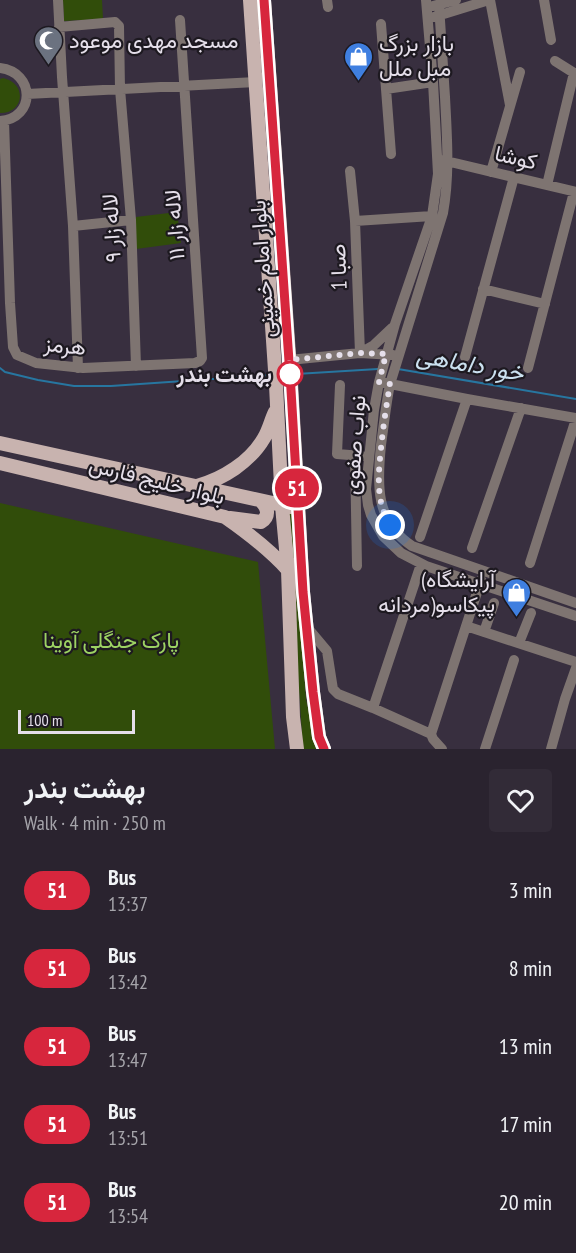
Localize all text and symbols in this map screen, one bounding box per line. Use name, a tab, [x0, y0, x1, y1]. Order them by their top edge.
mosque icon: مسجد مهدی موعود	[32, 24, 64, 66]
place label: مسجد مهدی موعود	[69, 26, 239, 54]
place label: بازار بزرگ مبل ملل	[379, 29, 454, 82]
shop icon: بازار بزرگ مبل ملل	[342, 40, 374, 82]
street label: کوشا	[492, 139, 540, 175]
street label: لاله زار ۱۱	[158, 189, 190, 261]
street label: لاله زار ۹	[95, 193, 127, 263]
street label: بلوار امام خمینی	[243, 199, 282, 339]
street label: صبا 1	[323, 243, 353, 291]
street label: هرمز	[42, 329, 87, 361]
water label: خور داماهی	[414, 339, 527, 388]
place label: بهشت بندر	[176, 360, 272, 388]
marker: بهشت بندر	[277, 361, 303, 387]
street label: نواب صفوی	[337, 394, 371, 496]
street label: بلوار خلیج فارس	[86, 450, 228, 511]
line badge: 51	[270, 468, 324, 508]
text: 51	[287, 475, 307, 502]
your location	[375, 510, 405, 540]
place label: (آرایشگاه پیکاسو(مردانه	[378, 565, 497, 619]
shop icon: (آرایشگاه پیکاسو(مردانه	[500, 576, 532, 618]
park label: پارک جنگلی آوینا	[43, 626, 179, 655]
scale bar	[18, 707, 135, 734]
text: 100 m	[27, 710, 62, 730]
text: بهشت بندر	[24, 769, 145, 806]
button: heart	[489, 769, 552, 832]
text: Walk · 4 min · 250 m	[24, 810, 166, 836]
text: Bus	[108, 863, 136, 891]
text: 3 min	[509, 876, 552, 904]
text: 51	[47, 877, 67, 904]
text: 13:37	[108, 891, 148, 917]
text: Bus	[108, 941, 136, 969]
text: 8 min	[509, 954, 552, 982]
text: 51	[47, 955, 67, 982]
text: 13:42	[108, 969, 148, 995]
text: Bus	[108, 1019, 136, 1047]
text: 13 min	[499, 1032, 552, 1060]
text: 51	[47, 1033, 67, 1060]
text: 13:47	[108, 1047, 148, 1073]
text: Bus	[108, 1097, 136, 1125]
text: 17 min	[500, 1110, 552, 1138]
text: 51	[47, 1111, 67, 1138]
text: 13:51	[108, 1125, 148, 1151]
text: Bus	[108, 1175, 136, 1203]
text: 20 min	[499, 1188, 552, 1216]
text: 51	[47, 1189, 67, 1216]
text: 13:54	[108, 1203, 148, 1229]

